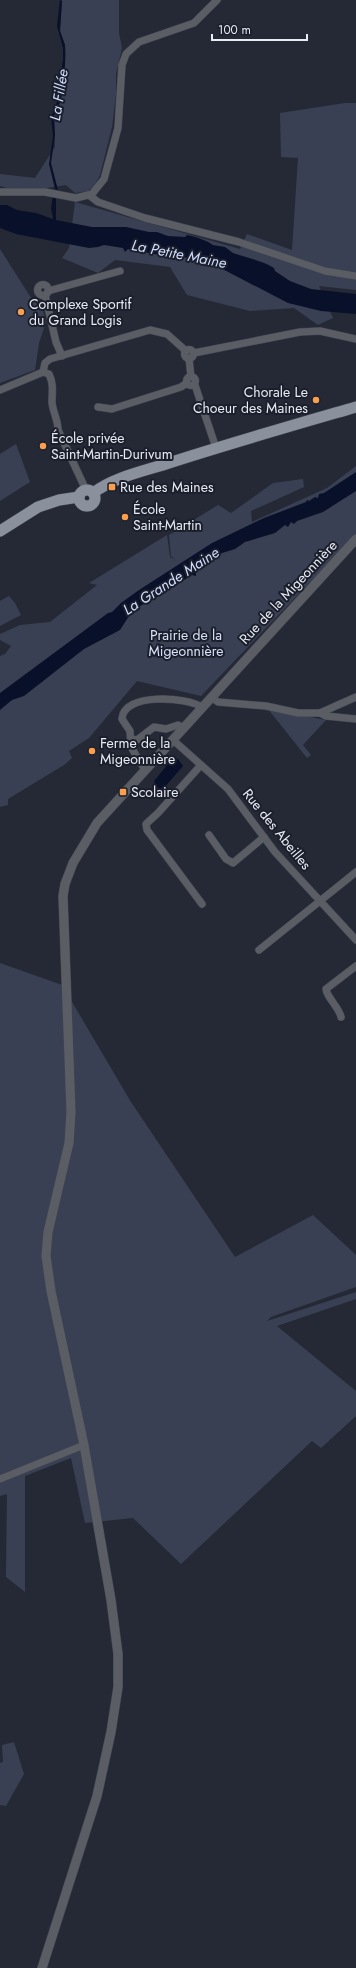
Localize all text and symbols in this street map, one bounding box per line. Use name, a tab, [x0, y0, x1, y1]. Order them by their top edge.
scale bar	[212, 16, 307, 42]
text: 100 m	[218, 21, 251, 39]
water label: La Fillée	[44, 67, 74, 122]
water label: La Petite Maine	[130, 234, 229, 274]
place label: Complexe Sportif du Grand Logis	[29, 294, 133, 330]
marker: Complexe Sportif du Grand Logis	[16, 307, 26, 317]
place label: Chorale Le Choeur des Maines	[193, 382, 308, 418]
marker: Chorale Le Choeur des Maines	[311, 395, 321, 405]
place label: École privée Saint-Martin-Durivum	[51, 428, 173, 464]
marker: École privée Saint-Martin-Durivum	[38, 441, 48, 451]
place label: Rue des Maines	[120, 477, 214, 497]
marker: Rue des Maines	[107, 482, 117, 492]
place label: École Saint-Martin	[133, 499, 202, 535]
marker: École Saint-Martin	[120, 512, 130, 522]
street label: Rue de la Migeonnière	[235, 536, 341, 648]
water label: La Grande Maine	[119, 541, 224, 620]
park label: Prairie de la Migeonnière	[148, 625, 224, 661]
place label: Ferme de la Migeonnière	[100, 733, 175, 769]
marker: Ferme de la Migeonnière	[87, 746, 97, 756]
place label: Scolaire	[131, 782, 178, 802]
street label: Rue des Abeilles	[238, 784, 316, 874]
marker: Scolaire	[118, 787, 128, 797]

